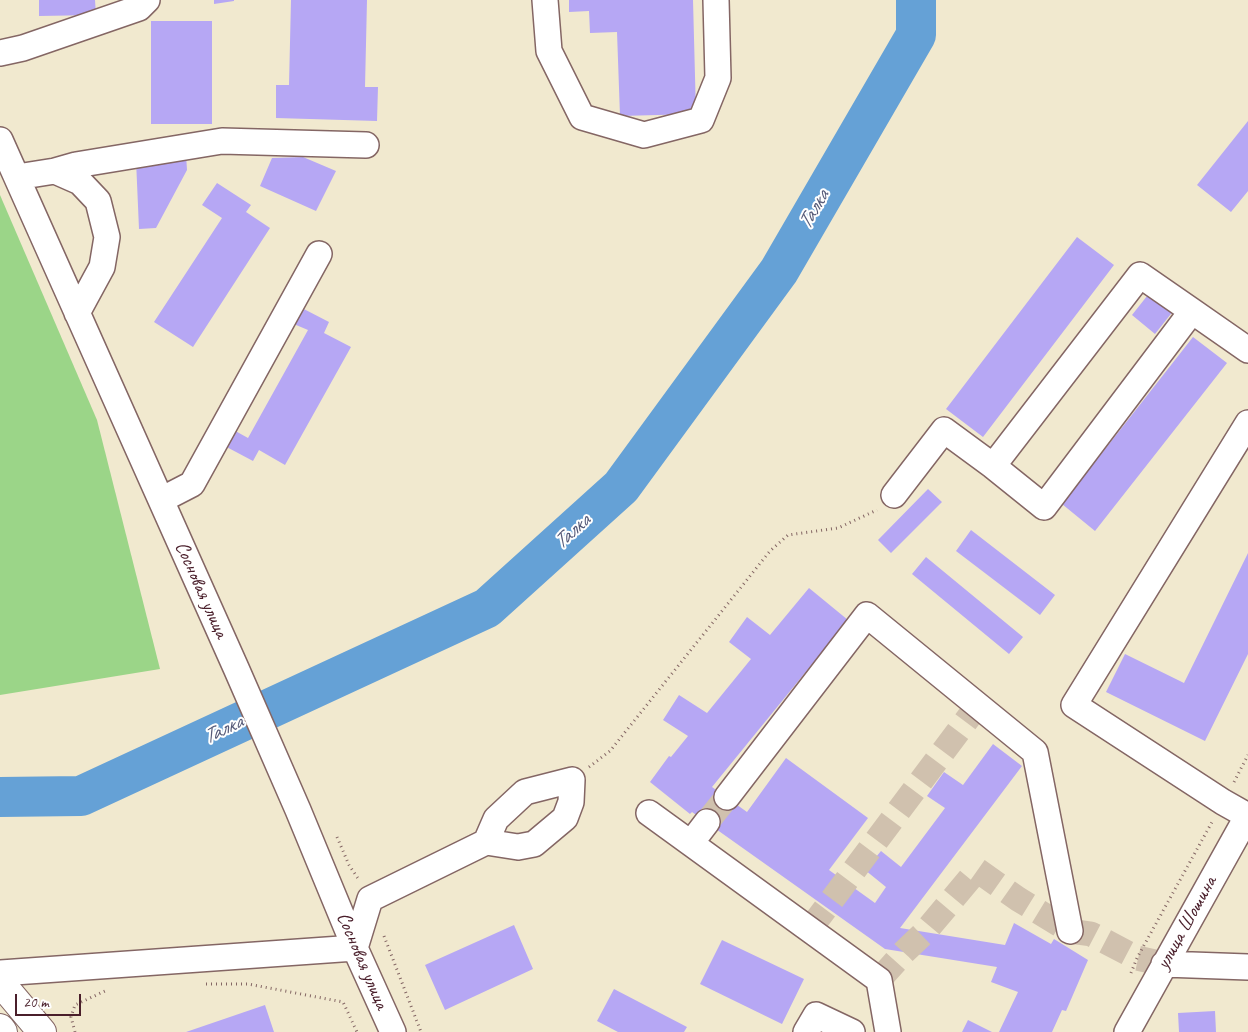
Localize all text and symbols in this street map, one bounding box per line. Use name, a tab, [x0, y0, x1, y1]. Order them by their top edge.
water label: Талка	[793, 186, 835, 234]
water label: Талка	[548, 509, 596, 555]
street label: Сосновая улица	[169, 538, 233, 642]
water label: Талка	[199, 710, 247, 750]
street label: улица Шошина	[1152, 872, 1222, 974]
street label: Сосновая улица	[331, 909, 393, 1013]
scale bar	[18, 984, 84, 1016]
text: 20 m	[23, 993, 49, 1012]

